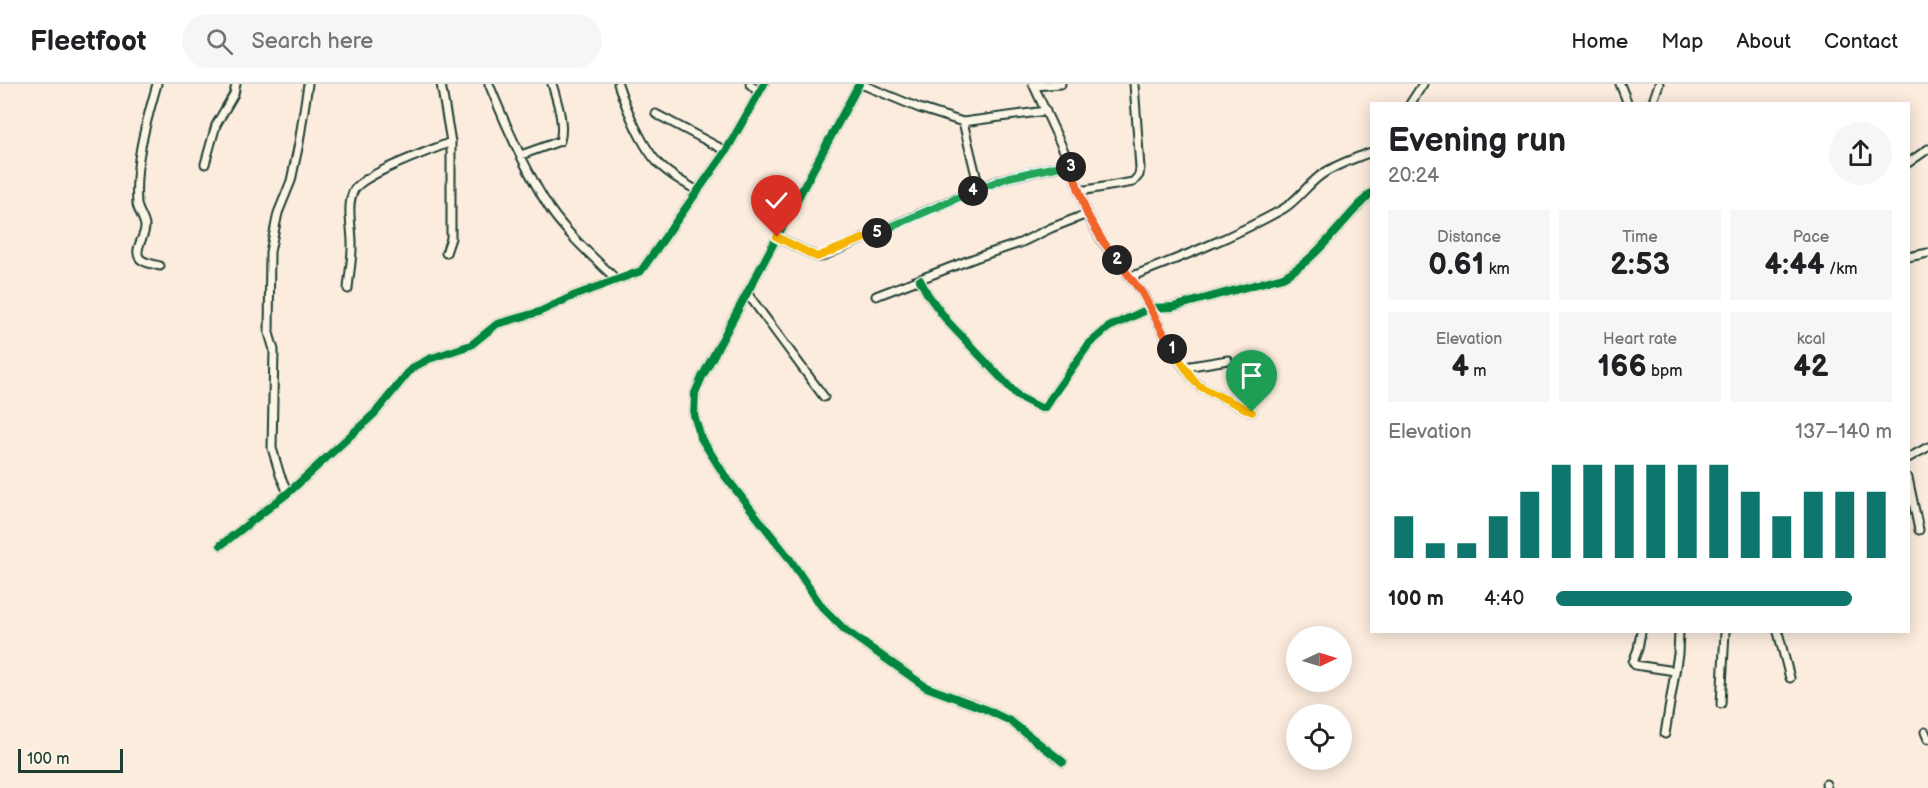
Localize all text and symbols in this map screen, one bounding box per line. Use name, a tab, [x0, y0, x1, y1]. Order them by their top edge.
search box	[182, 14, 602, 68]
text: Fleetfoot	[30, 25, 146, 58]
icon: search	[203, 25, 236, 58]
text: Search here	[251, 28, 373, 55]
text: Home	[1571, 29, 1628, 54]
text: Map	[1661, 29, 1703, 54]
text: About	[1736, 29, 1791, 54]
text: Contact	[1824, 29, 1898, 54]
text: Evening run	[1388, 121, 1566, 161]
button: share	[1829, 122, 1892, 185]
pin: 3	[1056, 152, 1086, 182]
text: 3	[1066, 157, 1076, 176]
text: 20:24	[1388, 164, 1439, 188]
pin	[751, 175, 802, 237]
pin: 4	[958, 176, 988, 206]
text: 4	[968, 181, 978, 200]
icon: check	[760, 184, 793, 217]
pin: 5	[862, 218, 892, 248]
text: 5	[872, 223, 882, 242]
text: Distance	[1437, 228, 1501, 247]
text: Time	[1622, 228, 1658, 247]
text: Pace	[1793, 228, 1829, 247]
pin: 2	[1102, 245, 1132, 275]
text: 0.61	[1428, 247, 1484, 283]
text: 2:53	[1610, 247, 1670, 283]
text: 4:44	[1765, 247, 1825, 283]
text: 2	[1112, 250, 1122, 269]
text: km	[1484, 260, 1510, 279]
text: /km	[1825, 260, 1857, 279]
text: Elevation	[1436, 330, 1502, 349]
text: Heart rate	[1603, 330, 1677, 349]
text: kcal	[1797, 330, 1825, 349]
pin: 1	[1157, 334, 1187, 364]
text: 1	[1169, 339, 1175, 358]
text: 4	[1451, 349, 1469, 385]
text: 166	[1598, 349, 1647, 385]
text: 42	[1793, 349, 1829, 385]
pin	[1226, 350, 1277, 412]
icon: arrive	[1235, 359, 1268, 392]
text: m	[1469, 362, 1487, 381]
text: bpm	[1647, 362, 1682, 381]
text: Elevation	[1388, 420, 1471, 444]
text: 137–140 m	[1795, 420, 1892, 444]
text: 100 m	[1388, 587, 1444, 611]
text: 4:40	[1484, 587, 1524, 611]
north arrow	[1286, 626, 1352, 692]
map controls	[1286, 626, 1352, 770]
button: locate	[1286, 704, 1352, 770]
scale bar	[18, 746, 123, 774]
text: 100 m	[27, 750, 70, 769]

